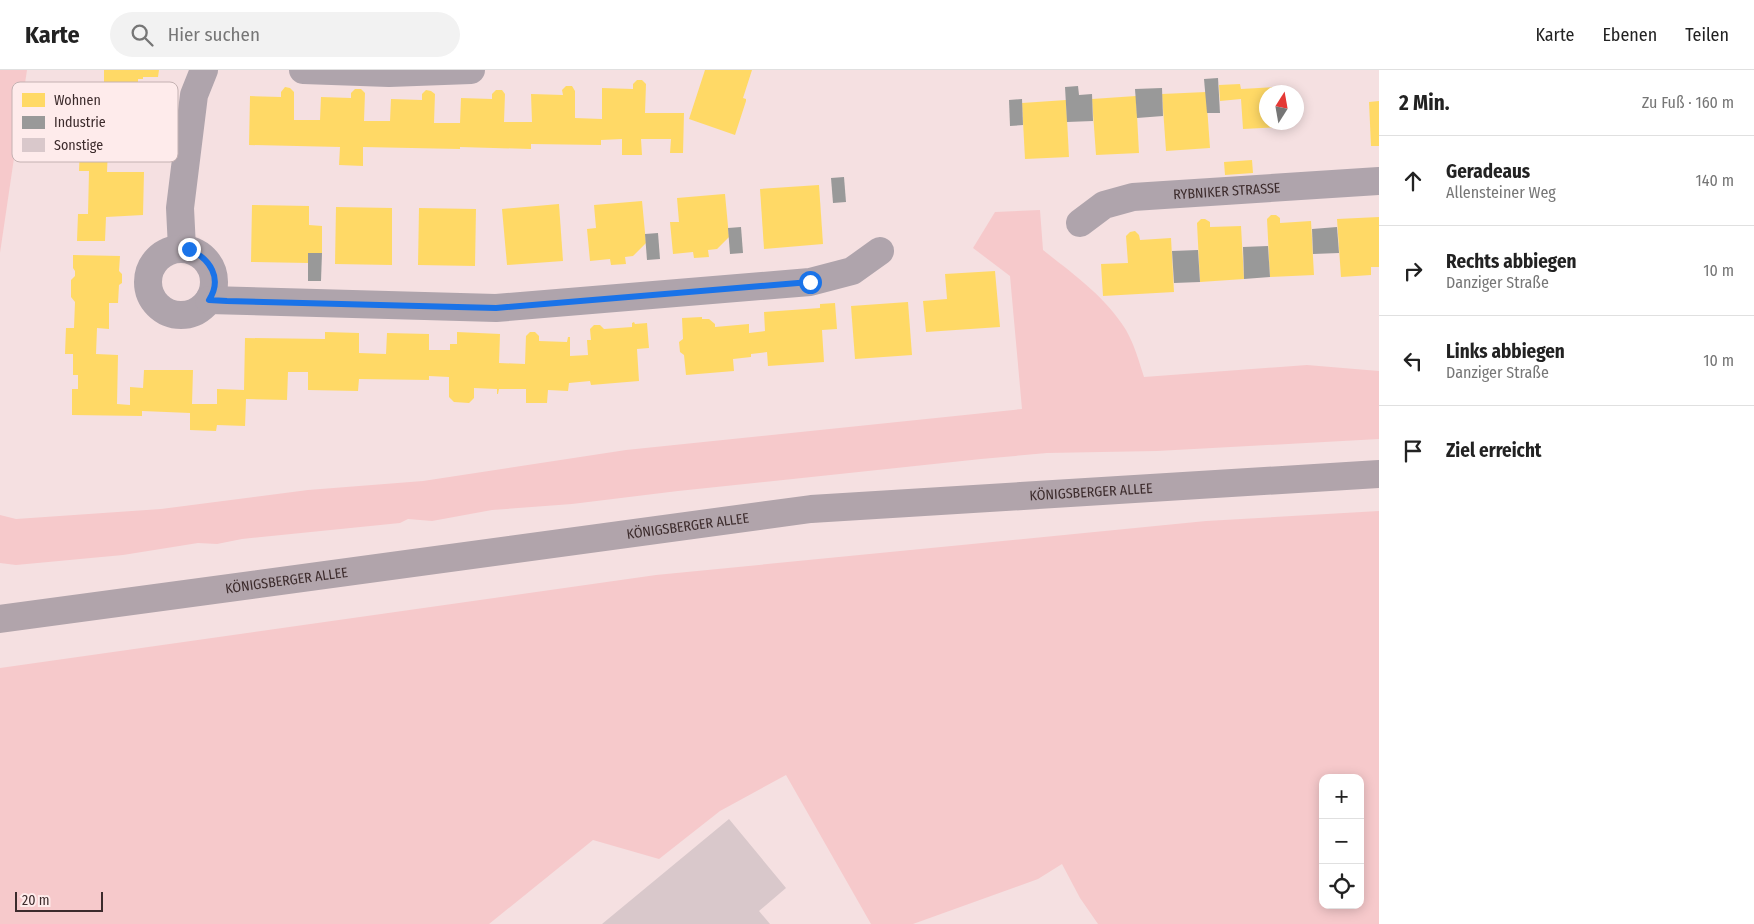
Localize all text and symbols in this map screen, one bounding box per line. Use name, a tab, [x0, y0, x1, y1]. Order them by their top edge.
search box	[110, 12, 460, 57]
text: Karte	[25, 21, 80, 49]
icon: search	[128, 21, 156, 49]
text: Hier suchen	[168, 23, 260, 46]
text: Karte	[1535, 24, 1574, 46]
text: Ebenen	[1602, 24, 1657, 46]
text: Teilen	[1685, 24, 1729, 46]
legend	[12, 82, 178, 162]
north arrow	[1259, 85, 1304, 130]
text: 2 Min.	[1399, 90, 1449, 116]
text: Wohnen	[54, 92, 101, 109]
text: Zu Fuß · 160 m	[1642, 93, 1734, 112]
text: Industrie	[54, 114, 106, 131]
text: Sonstige	[54, 137, 103, 154]
text: Geradeaus	[1446, 160, 1530, 183]
icon: ahead	[1399, 167, 1427, 195]
text: 140 m	[1696, 171, 1734, 190]
street label: RYBNIKER STRASSE	[1173, 179, 1281, 203]
text: Allensteiner Weg	[1446, 183, 1556, 202]
route end	[178, 238, 201, 261]
text: Rechts abbiegen	[1446, 250, 1576, 273]
icon: right	[1399, 257, 1427, 285]
text: 10 m	[1703, 261, 1734, 280]
route start	[799, 271, 822, 294]
text: Danziger Straße	[1446, 273, 1549, 292]
text: Links abbiegen	[1446, 340, 1565, 363]
icon: left	[1399, 347, 1427, 375]
text: 10 m	[1703, 351, 1734, 370]
text: Danziger Straße	[1446, 363, 1549, 382]
icon: arrive	[1399, 437, 1427, 465]
text: Ziel erreicht	[1446, 439, 1542, 462]
street label: KÖNIGSBERGER ALLEE	[1029, 480, 1154, 505]
street label: KÖNIGSBERGER ALLEE	[625, 509, 750, 543]
street label: KÖNIGSBERGER ALLEE	[224, 564, 349, 597]
map controls	[1319, 774, 1364, 909]
button: +	[1319, 774, 1364, 819]
button: −	[1319, 819, 1364, 864]
button: locate	[1319, 864, 1364, 909]
scale bar	[15, 889, 102, 912]
text: 20 m	[22, 892, 50, 909]

